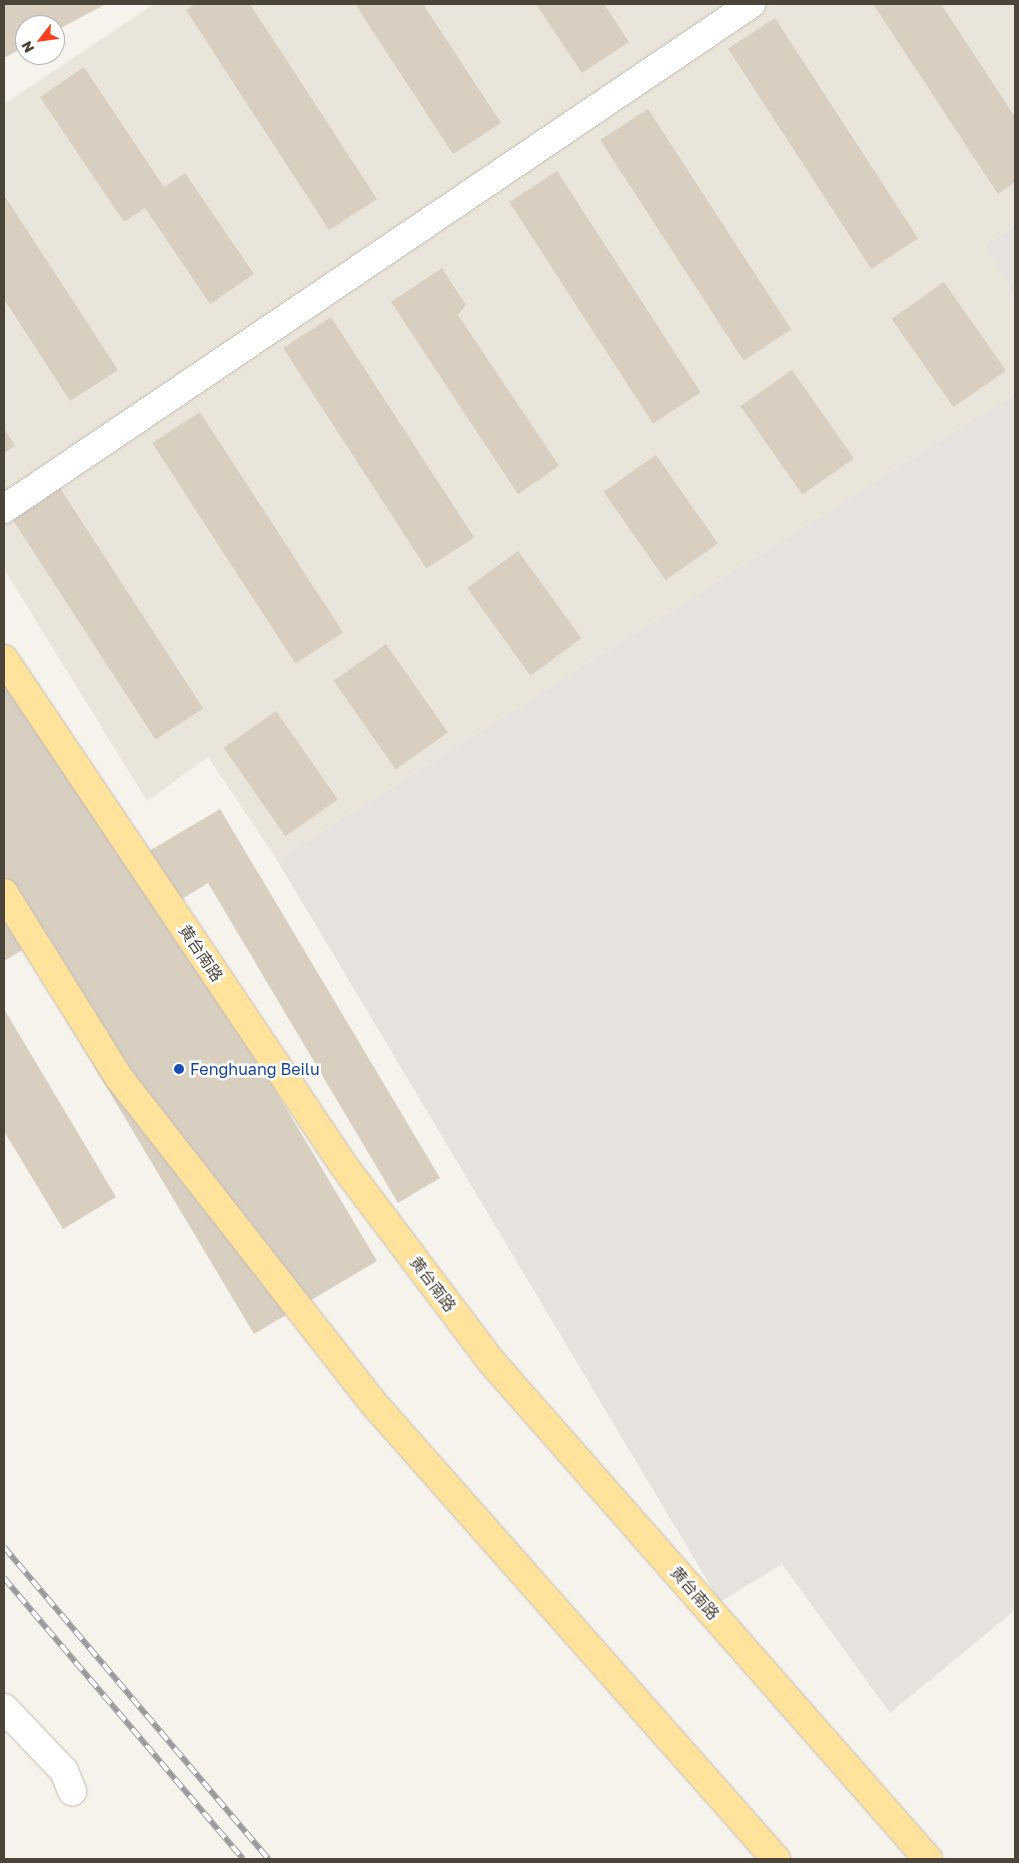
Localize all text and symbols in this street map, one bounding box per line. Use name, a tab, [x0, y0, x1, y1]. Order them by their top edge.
north arrow	[15, 15, 65, 65]
text: N	[17, 38, 37, 56]
street label: 黄台南路	[175, 921, 227, 985]
place label: Fenghuang Beilu	[190, 1059, 320, 1079]
marker: Fenghuang Beilu	[172, 1062, 186, 1076]
street label: 黄台南路	[406, 1253, 460, 1315]
street label: 黄台南路	[667, 1563, 723, 1623]

